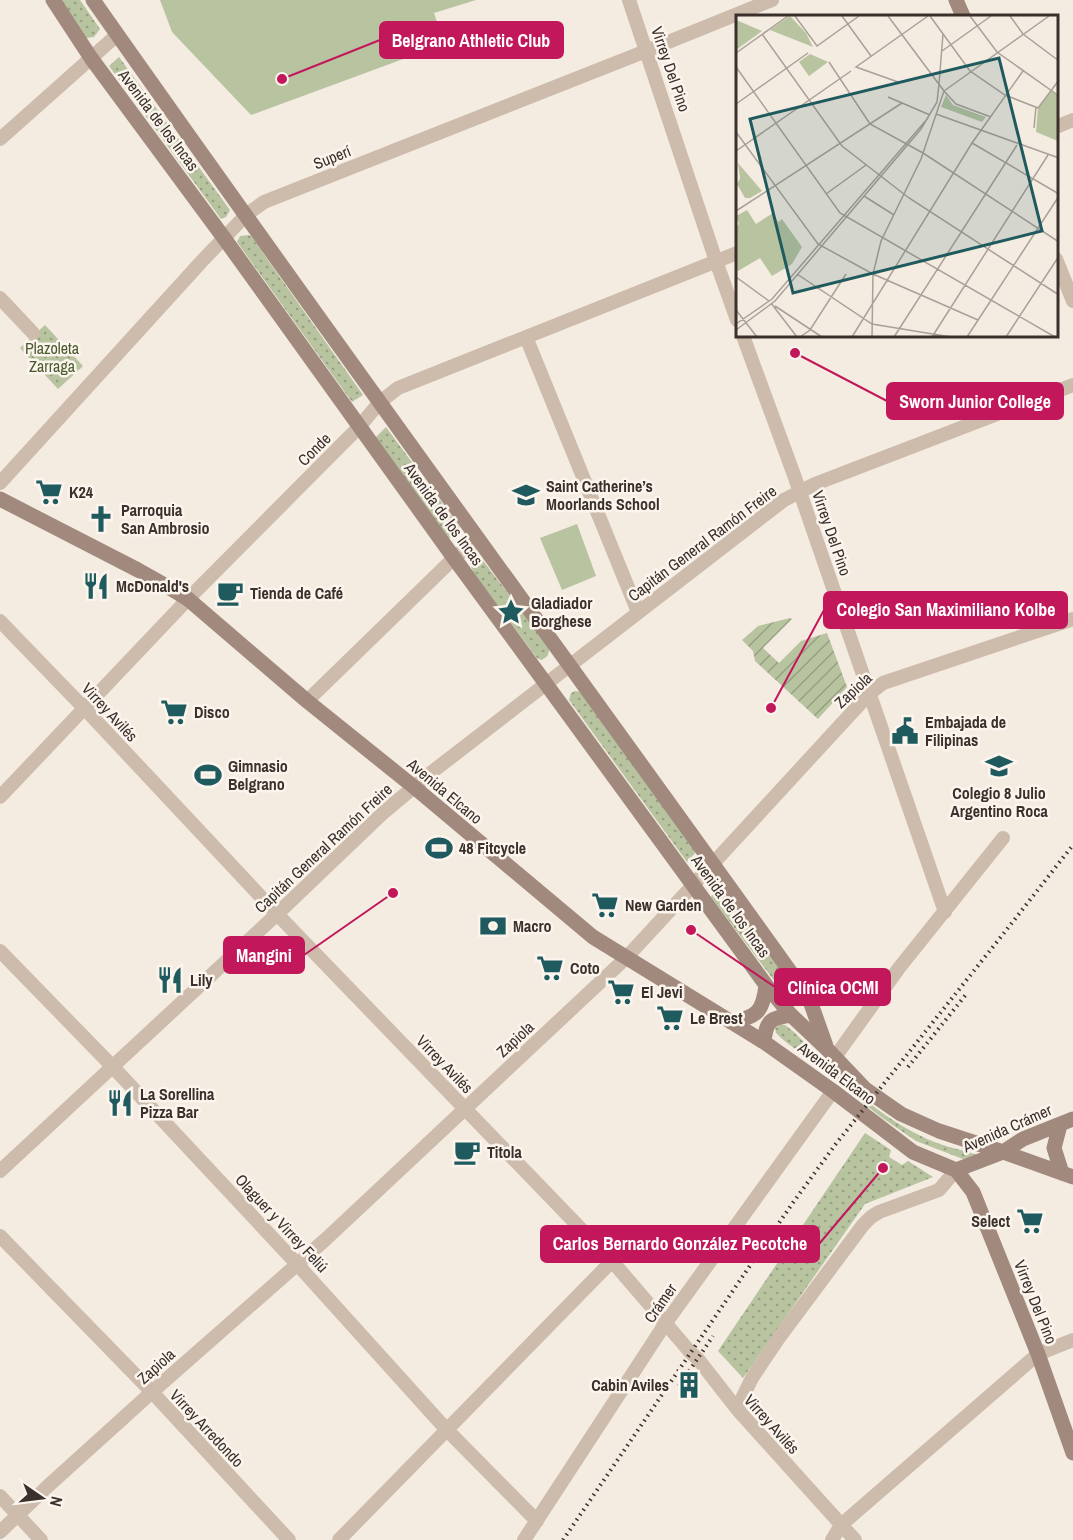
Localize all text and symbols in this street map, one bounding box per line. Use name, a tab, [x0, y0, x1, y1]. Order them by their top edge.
inset map	[736, 15, 1058, 338]
callout: Belgrano Athletic Club	[380, 22, 563, 58]
street label: Virrey Del Pino	[646, 23, 696, 115]
text: Belgrano Athletic Club	[392, 28, 550, 53]
street label: Avenida de los Incas	[113, 64, 204, 175]
street label: Superí	[310, 139, 354, 174]
park label: Plazoleta Zarraga	[25, 337, 80, 377]
callout: Sworn Junior College	[887, 383, 1063, 419]
text: Sworn Junior College	[899, 389, 1051, 414]
street label: Conde	[293, 428, 335, 470]
street label: Avenida de los Incas	[399, 458, 489, 570]
place label: Saint Catherine’s Moorlands School	[546, 475, 660, 515]
supermarket icon: K24	[34, 477, 64, 507]
school or university icon: Saint Catherine’s Moorlands School	[511, 480, 541, 510]
street label: Capitán General Ramón Freire	[623, 480, 781, 606]
place label: K24	[69, 481, 94, 503]
street label: Virrey Del Pino	[807, 487, 857, 579]
place label: Parroquia San Ambrosio	[121, 499, 209, 539]
church icon: Parroquia San Ambrosio	[86, 504, 116, 534]
restaurant icon: McDonald's	[81, 571, 111, 601]
place label: McDonald's	[116, 575, 189, 597]
cafe icon: Tienda de Café	[215, 578, 245, 608]
place label: Tienda de Café	[250, 582, 343, 604]
place label: Gladiador Borghese	[531, 592, 593, 632]
callout: Colegio San Maximiliano Kolbe	[824, 592, 1067, 628]
place icon: Gladiador Borghese	[496, 597, 526, 627]
text: Colegio San Maximiliano Kolbe	[836, 597, 1056, 622]
street label: Zapiola	[829, 667, 877, 713]
street label: Virrey Avilés	[77, 678, 143, 746]
supermarket icon: Disco	[159, 697, 189, 727]
place label: Disco	[194, 701, 230, 723]
place label: Embajada de Filipinas	[925, 711, 1006, 751]
public building icon: Embajada de Filipinas	[890, 716, 920, 746]
school or university icon: Colegio 8 Julio Argentino Roca	[984, 751, 1014, 781]
street label: Avenida Elcano	[402, 752, 487, 829]
place label: Gimnasio Belgrano	[228, 755, 288, 795]
sports icon: Gimnasio Belgrano	[193, 760, 223, 790]
street label: Capitán General Ramón Freire	[249, 778, 397, 918]
place label: Colegio 8 Julio Argentino Roca	[950, 782, 1049, 822]
sports icon: 48 Fitcycle	[424, 833, 454, 863]
place label: 48 Fitcycle	[459, 837, 526, 859]
street label: Avenida de los Incas	[686, 850, 776, 962]
supermarket icon: New Garden	[590, 890, 620, 920]
place label: New Garden	[625, 894, 702, 916]
bank icon: Macro	[478, 911, 508, 941]
place label: Macro	[513, 915, 552, 937]
callout: Mangini	[224, 937, 304, 973]
text: Mangini	[236, 943, 292, 968]
supermarket icon: Coto	[535, 953, 565, 983]
place label: Coto	[570, 957, 600, 979]
restaurant icon: Lily	[155, 965, 185, 995]
place label: Lily	[190, 969, 213, 991]
callout: Clínica OCMI	[775, 969, 890, 1005]
text: Clínica OCMI	[787, 975, 879, 1000]
supermarket icon: El Jevi	[606, 977, 636, 1007]
place label: El Jevi	[641, 981, 683, 1003]
supermarket icon: Le Brest	[655, 1003, 685, 1033]
place label: Le Brest	[690, 1007, 743, 1029]
street label: Zapiola	[491, 1016, 539, 1062]
street label: Virrey Avilés	[412, 1030, 478, 1098]
street label: Avenida Elcano	[793, 1036, 880, 1109]
place label: La Sorellina Pizza Bar	[140, 1083, 215, 1123]
restaurant icon: La Sorellina Pizza Bar	[105, 1088, 135, 1118]
street label: Avenida Crámer	[958, 1098, 1056, 1158]
cafe icon: Titola	[452, 1137, 482, 1167]
place label: Titola	[487, 1141, 522, 1163]
street label: Olaguer y Virrey Feliú	[230, 1169, 334, 1277]
supermarket icon: Select	[1015, 1206, 1045, 1236]
place label: Select	[971, 1210, 1011, 1232]
callout: Carlos Bernardo González Pecotche	[541, 1226, 819, 1262]
text: Carlos Bernardo González Pecotche	[553, 1231, 807, 1256]
street label: Virrey Del Pino	[1009, 1257, 1063, 1347]
street label: Crámer	[638, 1278, 682, 1327]
street label: Zapiola	[132, 1343, 180, 1389]
building icon: Cabin Aviles	[674, 1370, 704, 1400]
place label: Cabin Aviles	[591, 1374, 669, 1396]
street label: Virrey Arredondo	[165, 1384, 249, 1472]
street label: Virrey Avilés	[739, 1389, 805, 1459]
north arrow	[12, 1468, 72, 1528]
text: N	[45, 1494, 68, 1509]

